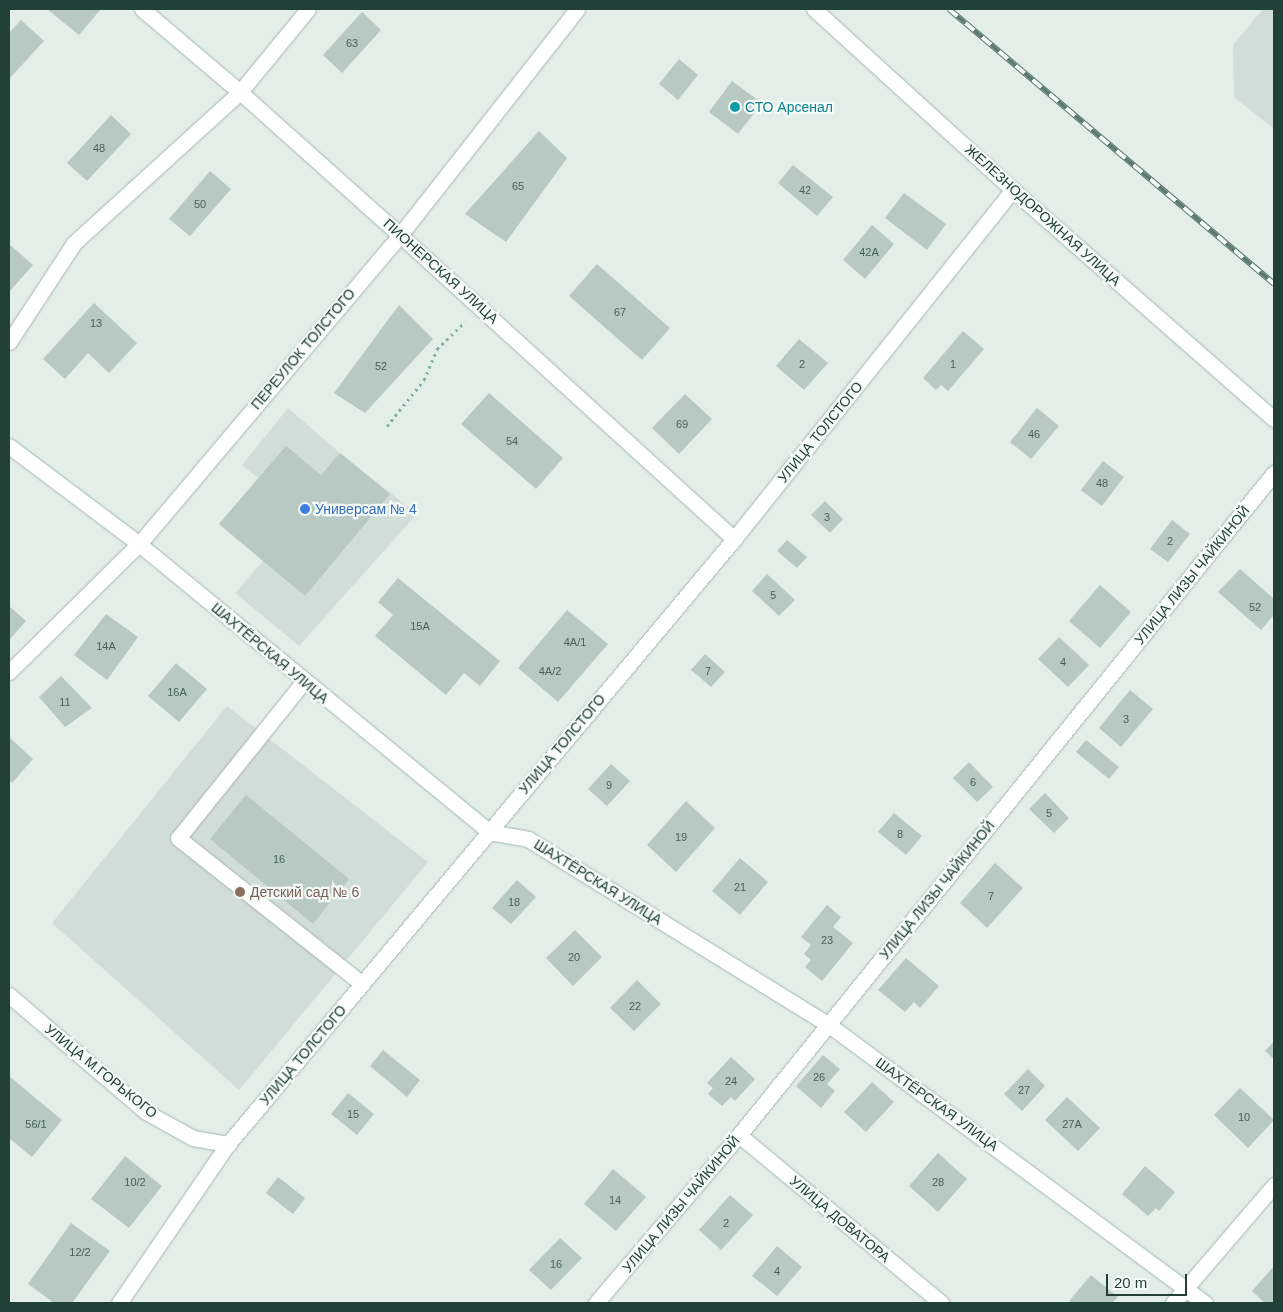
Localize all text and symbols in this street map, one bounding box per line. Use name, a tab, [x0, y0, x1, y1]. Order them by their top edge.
house number: 63	[346, 36, 358, 50]
place label: СТО Арсенал	[745, 99, 833, 115]
marker: СТО Арсенал	[729, 101, 741, 113]
house number: 48	[93, 141, 105, 155]
street label: ЖЕЛЕЗНОДОРОЖНАЯ УЛИЦА	[962, 141, 1124, 289]
house number: 65	[512, 179, 524, 193]
house number: 42	[799, 183, 811, 197]
house number: 50	[194, 197, 206, 211]
street label: ПИОНЕРСКАЯ УЛИЦА	[380, 215, 502, 327]
house number: 42А	[859, 245, 879, 259]
street label: ПЕРЕУЛОК ТОЛСТОГО	[248, 285, 358, 413]
house number: 67	[614, 305, 626, 319]
house number: 13	[90, 316, 102, 330]
house number: 2	[799, 357, 805, 371]
house number: 1	[950, 357, 956, 371]
house number: 52	[375, 359, 387, 373]
street label: УЛИЦА ТОЛСТОГО	[774, 378, 866, 486]
house number: 69	[676, 417, 688, 431]
house number: 46	[1028, 427, 1040, 441]
house number: 54	[506, 434, 518, 448]
house number: 48	[1096, 476, 1108, 490]
place label: Универсам № 4	[315, 501, 417, 517]
street label: УЛИЦА ЛИЗЫ ЧАЙКИНОЙ	[1131, 502, 1253, 648]
marker: Универсам № 4	[299, 503, 311, 515]
house number: 3	[824, 510, 830, 524]
house number: 2	[1167, 534, 1173, 548]
house number: 5	[770, 588, 776, 602]
street label: ШАХТЁРСКАЯ УЛИЦА	[208, 599, 332, 707]
house number: 52	[1249, 600, 1261, 614]
house number: 15А	[410, 619, 430, 633]
house number: 4А/1	[564, 635, 586, 649]
house number: 14А	[96, 639, 116, 653]
house number: 4	[1060, 655, 1066, 669]
house number: 4А/2	[539, 664, 561, 678]
house number: 7	[705, 664, 711, 678]
house number: 16А	[167, 685, 187, 699]
street label: УЛИЦА ТОЛСТОГО	[515, 691, 609, 797]
house number: 11	[59, 695, 71, 709]
house number: 3	[1123, 712, 1129, 726]
house number: 6	[970, 775, 976, 789]
house number: 9	[606, 778, 612, 792]
house number: 5	[1046, 806, 1052, 820]
street label: УЛИЦА ЛИЗЫ ЧАЙКИНОЙ	[876, 817, 998, 963]
house number: 8	[897, 827, 903, 841]
house number: 19	[675, 830, 687, 844]
street label: ШАХТЁРСКАЯ УЛИЦА	[531, 836, 665, 928]
house number: 16	[273, 852, 285, 866]
house number: 21	[734, 880, 746, 894]
place label: Детский сад № 6	[250, 884, 359, 900]
marker: Детский сад № 6	[234, 886, 246, 898]
house number: 7	[988, 889, 994, 903]
house number: 18	[508, 895, 520, 909]
house number: 23	[821, 933, 833, 947]
house number: 20	[568, 950, 580, 964]
house number: 22	[629, 999, 641, 1013]
street label: УЛИЦА ТОЛСТОГО	[256, 1002, 350, 1108]
street label: УЛИЦА М.ГОРЬКОГО	[41, 1021, 161, 1121]
street label: ШАХТЁРСКАЯ УЛИЦА	[872, 1054, 1002, 1154]
house number: 26	[813, 1070, 825, 1084]
house number: 24	[725, 1074, 737, 1088]
house number: 27	[1018, 1083, 1030, 1097]
house number: 15	[347, 1107, 359, 1121]
house number: 10	[1238, 1110, 1250, 1124]
house number: 56/1	[25, 1117, 47, 1131]
house number: 27А	[1062, 1117, 1082, 1131]
street label: УЛИЦА ЛИЗЫ ЧАЙКИНОЙ	[619, 1132, 743, 1276]
street label: УЛИЦА ДОВАТОРА	[787, 1172, 893, 1266]
house number: 10/2	[124, 1175, 146, 1189]
house number: 28	[932, 1175, 944, 1189]
house number: 14	[609, 1193, 621, 1207]
house number: 2	[723, 1216, 729, 1230]
house number: 12/2	[69, 1245, 91, 1259]
house number: 16	[550, 1257, 562, 1271]
house number: 4	[774, 1264, 780, 1278]
scale bar	[1108, 1264, 1189, 1296]
text: 20 m	[1114, 1274, 1147, 1291]

